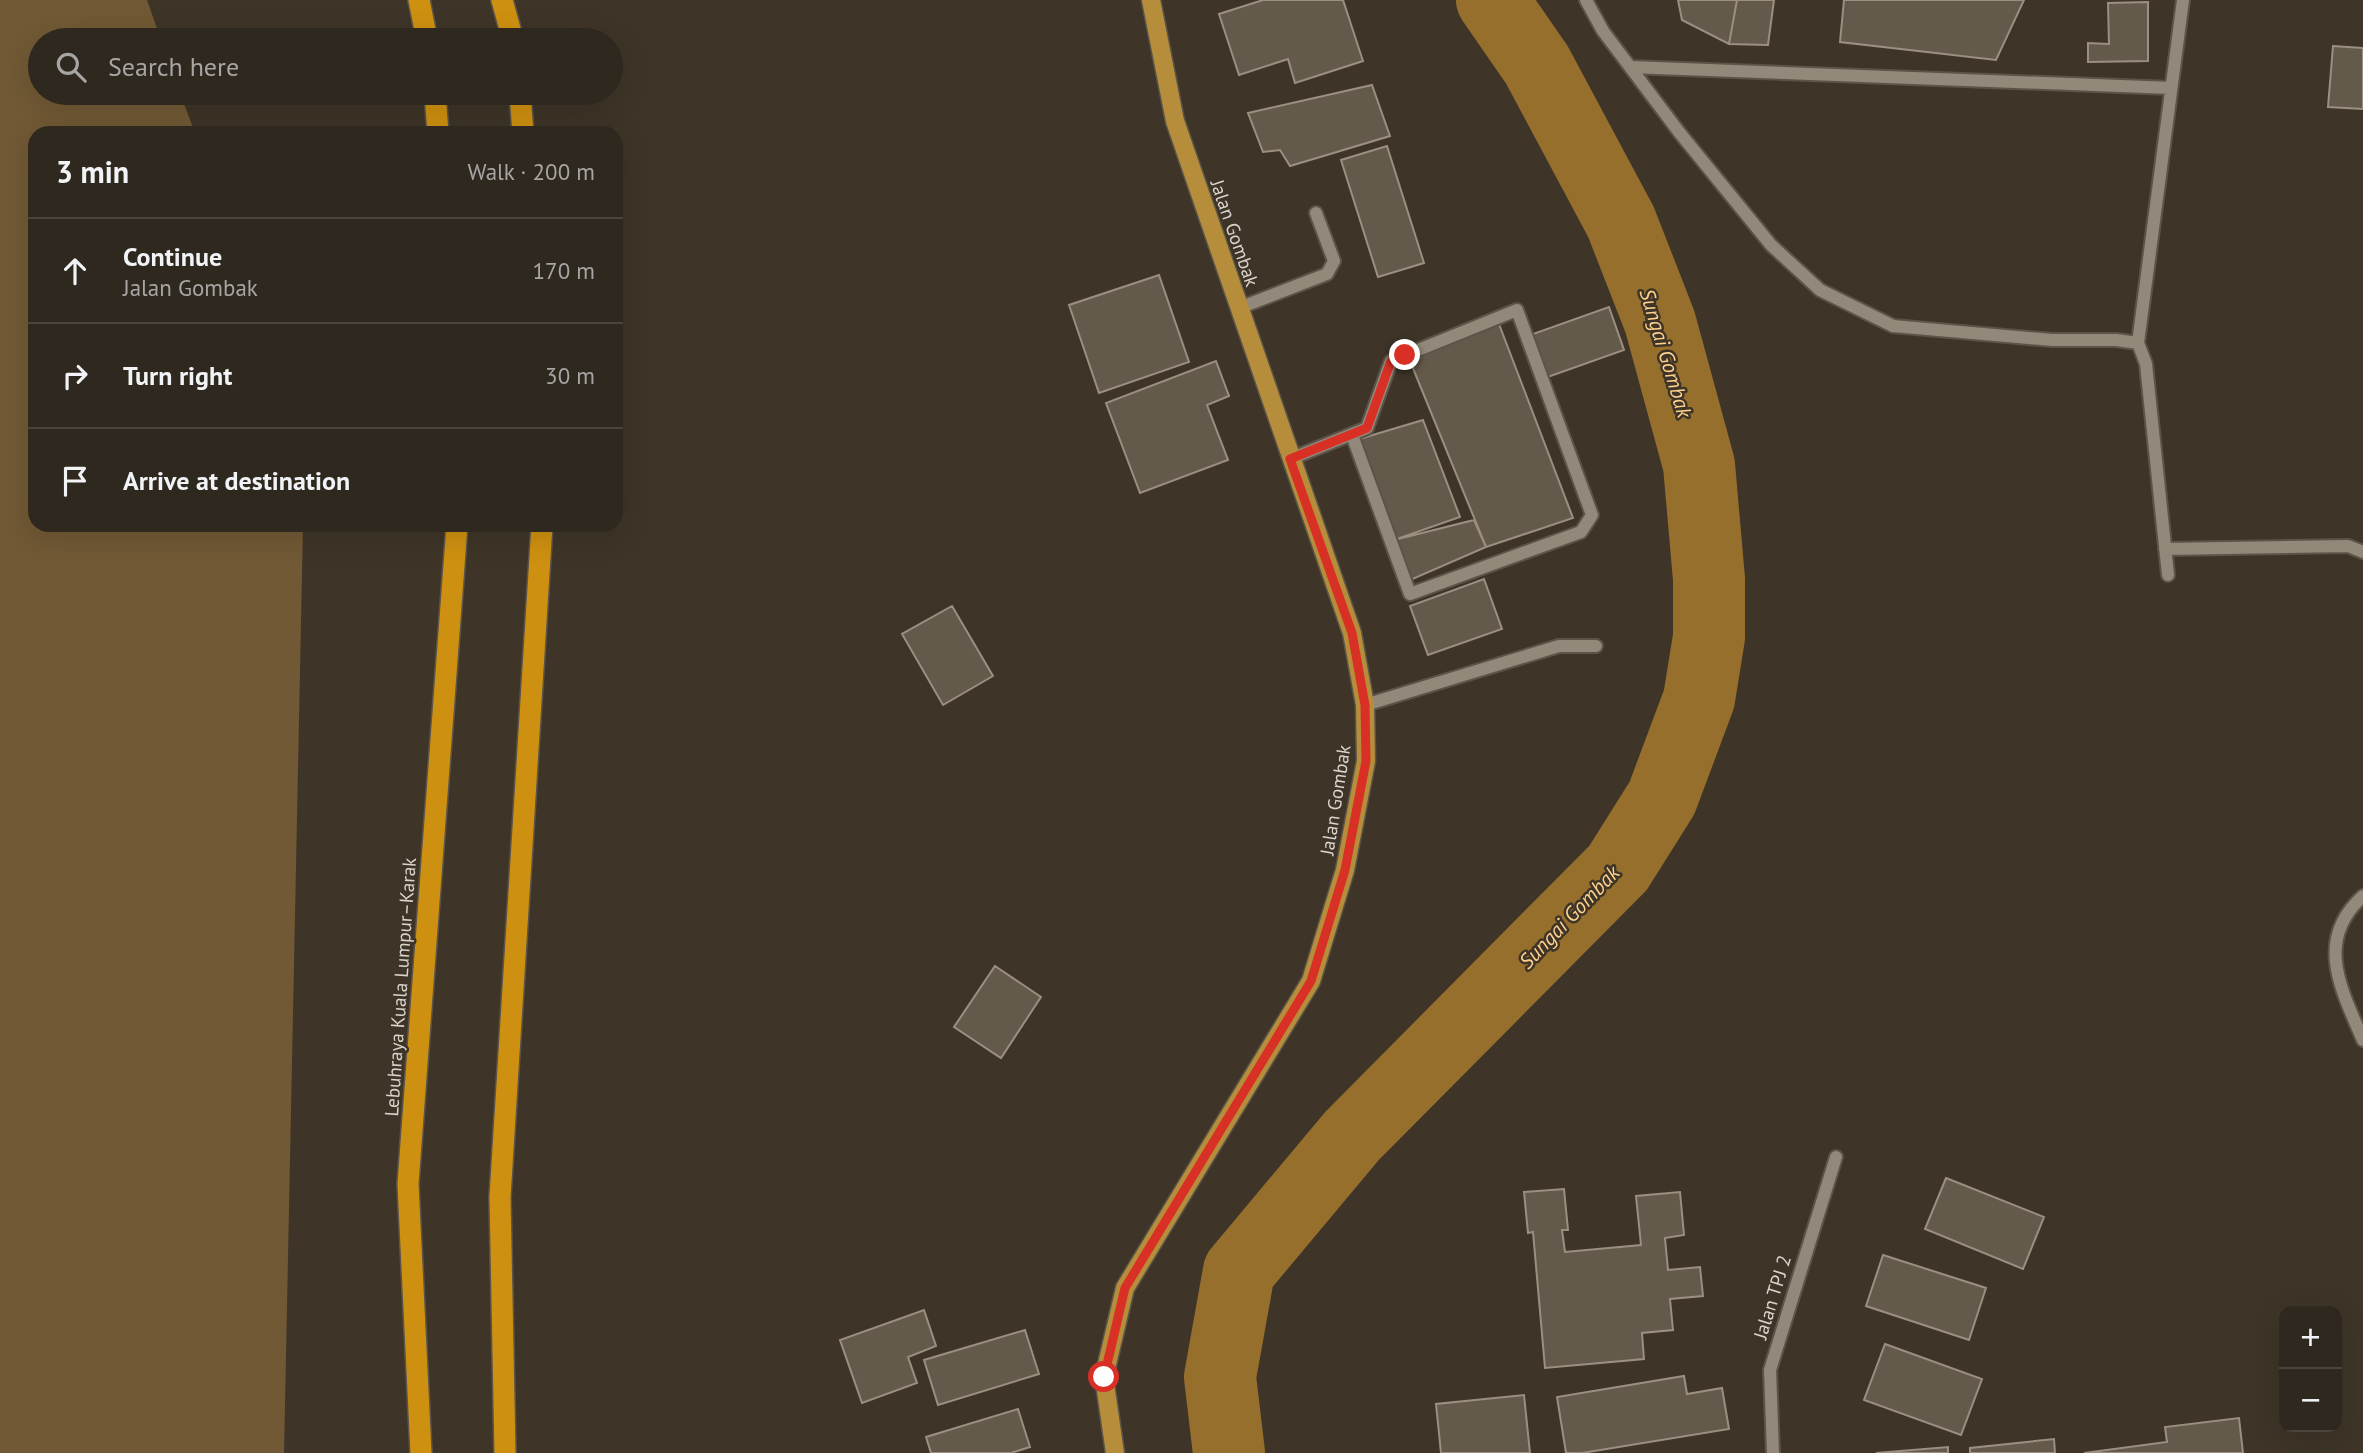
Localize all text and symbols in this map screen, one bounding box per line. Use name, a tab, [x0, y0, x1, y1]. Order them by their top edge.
search box	[28, 28, 623, 105]
icon: search	[52, 48, 90, 86]
text: Search here	[108, 50, 239, 83]
text: 3 min	[56, 152, 129, 191]
text: Walk · 200 m	[468, 157, 595, 186]
street label: Jalan Gombak	[1205, 175, 1264, 290]
text: Continue	[123, 240, 222, 273]
icon: ahead	[56, 252, 94, 290]
text: 170 m	[533, 256, 595, 285]
text: Jalan Gombak	[123, 273, 258, 302]
water label: Sungai Gombak	[1634, 285, 1699, 422]
route end	[1389, 339, 1420, 370]
icon: right	[56, 357, 94, 395]
text: Turn right	[123, 359, 232, 392]
text: 30 m	[545, 361, 595, 390]
icon: arrive	[56, 462, 94, 500]
text: Arrive at destination	[123, 464, 350, 497]
street label: Jalan Gombak	[1314, 743, 1356, 858]
street label: Lebuhraya Kuala Lumpur–Karak	[379, 857, 421, 1117]
water label: Sungai Gombak	[1513, 858, 1626, 974]
street label: Jalan TPJ 2	[1748, 1252, 1796, 1343]
map controls	[2279, 1306, 2342, 1432]
button: +	[2279, 1306, 2342, 1369]
route start	[1088, 1361, 1119, 1392]
button: −	[2279, 1369, 2342, 1432]

